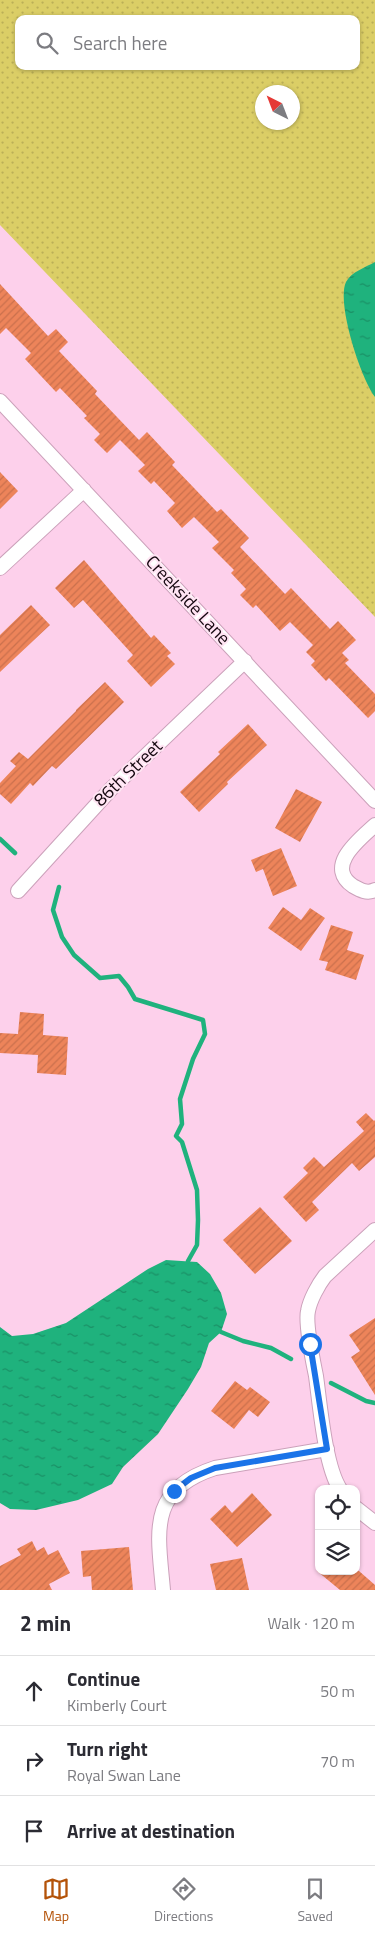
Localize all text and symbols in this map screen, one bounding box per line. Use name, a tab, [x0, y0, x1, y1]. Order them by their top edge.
search box	[15, 15, 360, 70]
text: Search here	[73, 28, 167, 57]
icon: search	[33, 29, 61, 57]
north arrow	[255, 85, 300, 130]
street label: Creekside Lane	[140, 549, 237, 651]
street label: 86th Street	[87, 732, 169, 812]
route start	[299, 1333, 322, 1356]
route end	[163, 1480, 186, 1503]
map controls	[315, 1485, 360, 1575]
button: locate	[315, 1485, 360, 1530]
button: layers	[315, 1530, 360, 1575]
text: 2 min	[20, 1607, 71, 1639]
text: Walk · 120 m	[267, 1611, 355, 1635]
text: Continue	[67, 1664, 140, 1693]
icon: ahead	[20, 1677, 48, 1705]
text: 50 m	[320, 1679, 355, 1703]
text: Kimberly Court	[67, 1693, 167, 1717]
text: Turn right	[67, 1734, 148, 1763]
icon: right	[20, 1747, 48, 1775]
text: 70 m	[320, 1749, 355, 1773]
text: Royal Swan Lane	[67, 1763, 181, 1787]
text: Arrive at destination	[67, 1816, 235, 1845]
icon: arrive	[20, 1817, 48, 1845]
tab: Map	[42, 1875, 70, 1926]
tab: Directions	[154, 1875, 213, 1926]
tab: Saved	[297, 1875, 333, 1926]

